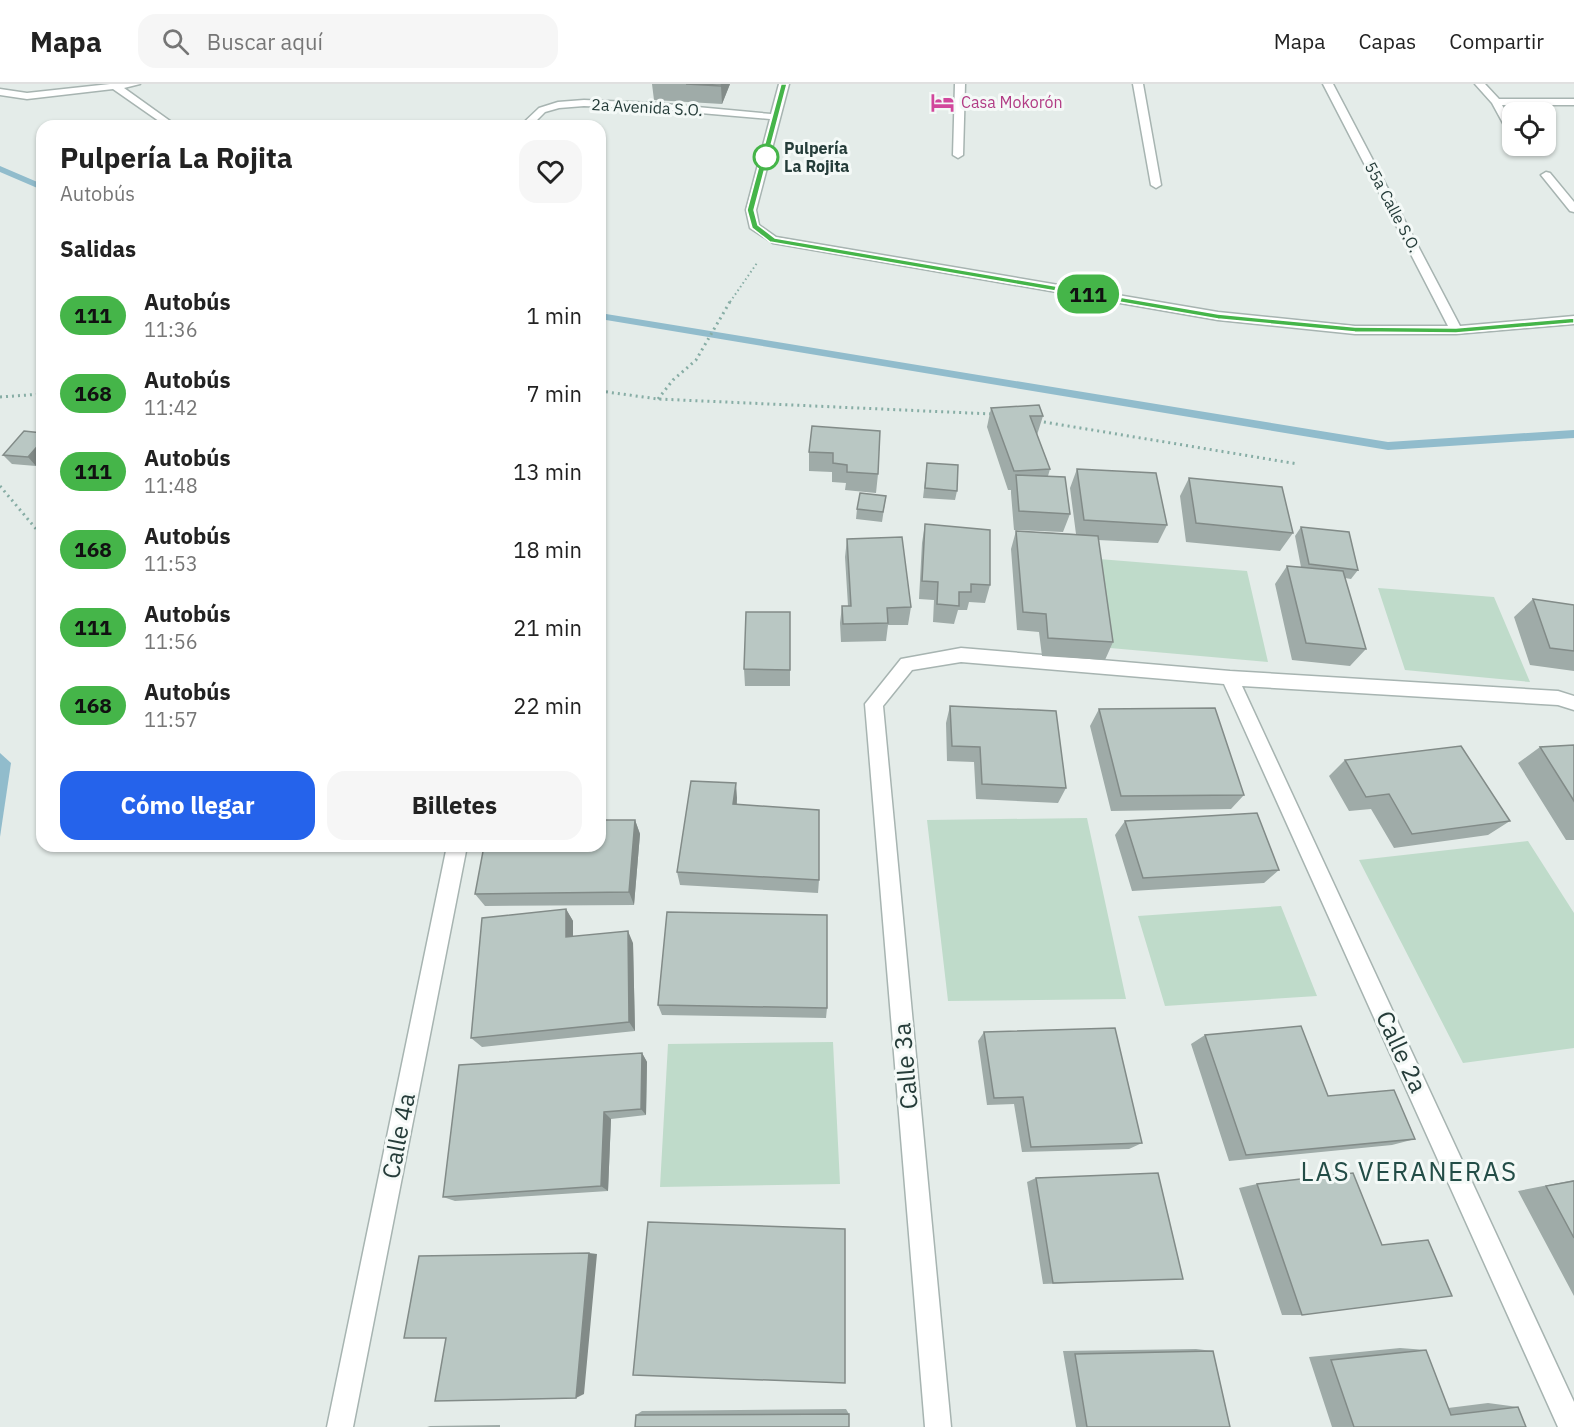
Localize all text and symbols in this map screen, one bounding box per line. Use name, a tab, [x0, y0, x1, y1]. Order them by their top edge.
search box	[138, 14, 558, 68]
text: Mapa	[30, 23, 102, 60]
icon: search	[159, 25, 192, 58]
text: Buscar aquí	[207, 27, 323, 56]
text: Mapa	[1274, 27, 1325, 55]
text: Capas	[1358, 27, 1416, 55]
text: Compartir	[1449, 27, 1544, 55]
hotel icon: Casa Mokorón	[930, 89, 956, 115]
place label: Casa Mokorón	[961, 92, 1063, 112]
street label: 2a Avenida S.O.	[591, 94, 703, 120]
map controls	[1502, 102, 1556, 156]
button: locate	[1502, 102, 1556, 156]
place label: Pulpería La Rojita	[784, 138, 849, 176]
text: Pulpería La Rojita	[60, 139, 293, 176]
button: heart	[519, 140, 582, 203]
marker: Pulpería La Rojita	[753, 144, 779, 170]
street label: 55a Calle S.O.	[1361, 158, 1425, 256]
text: Autobús	[60, 180, 135, 207]
text: Salidas	[60, 234, 136, 263]
line badge: 111	[1054, 274, 1122, 314]
text: 111	[1069, 280, 1107, 308]
text: Autobús	[144, 287, 231, 316]
text: 111	[74, 301, 112, 329]
text: 1 min	[526, 301, 582, 330]
text: 11:36	[144, 316, 198, 343]
text: Autobús	[144, 365, 231, 394]
text: 168	[74, 379, 112, 407]
text: 7 min	[526, 379, 582, 408]
text: 11:42	[144, 394, 198, 421]
text: Autobús	[144, 443, 231, 472]
text: 111	[74, 457, 112, 485]
text: 13 min	[513, 457, 582, 486]
text: 11:48	[144, 472, 198, 499]
text: Autobús	[144, 521, 231, 550]
text: 168	[74, 535, 112, 563]
text: 18 min	[513, 535, 582, 564]
text: 11:53	[144, 550, 198, 577]
text: Autobús	[144, 599, 231, 628]
text: 111	[74, 613, 112, 641]
text: 21 min	[513, 613, 582, 642]
text: 11:56	[144, 628, 198, 655]
text: Autobús	[144, 677, 231, 706]
text: 168	[74, 691, 112, 719]
text: 22 min	[513, 691, 582, 720]
text: 11:57	[144, 706, 198, 733]
button: Cómo llegar	[60, 771, 315, 840]
button: Billetes	[327, 771, 582, 840]
street label: Calle 2a	[1369, 1006, 1435, 1098]
street label: Calle 3a	[885, 1021, 925, 1111]
street label: Calle 4a	[374, 1090, 422, 1181]
district label: LAS VERANERAS	[1300, 1154, 1518, 1188]

